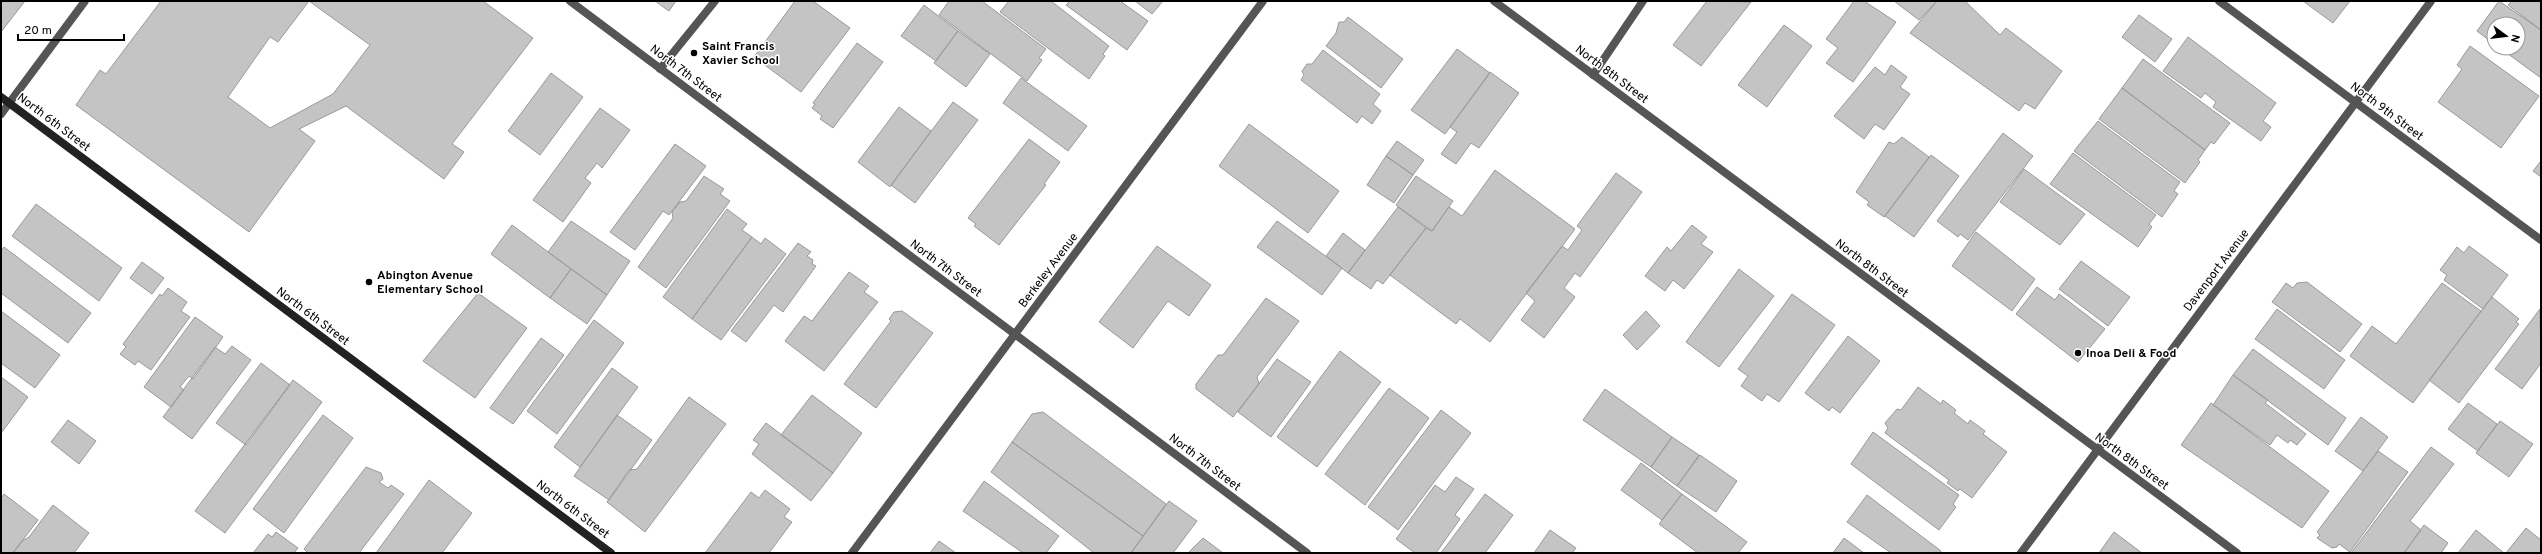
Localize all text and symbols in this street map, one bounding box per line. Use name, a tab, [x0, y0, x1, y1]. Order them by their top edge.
scale bar	[18, 16, 124, 42]
north arrow	[2486, 16, 2526, 56]
text: 20 m	[24, 23, 52, 39]
text: N	[2507, 33, 2522, 44]
place label: Saint Francis Xavier School	[702, 39, 779, 69]
street label: North 7th Street	[646, 41, 725, 106]
street label: North 8th Street	[1571, 42, 1651, 108]
marker: Saint Francis Xavier School	[689, 48, 699, 58]
street label: North 9th Street	[2346, 79, 2426, 145]
street label: North 6th Street	[13, 90, 93, 156]
street label: Davenport Avenue	[2181, 226, 2253, 315]
street label: Berkeley Avenue	[1015, 230, 1082, 311]
street label: North 7th Street	[906, 236, 985, 301]
street label: North 8th Street	[1831, 236, 1911, 302]
place label: Abington Avenue Elementary School	[377, 268, 483, 298]
marker: Abington Avenue Elementary School	[364, 277, 374, 287]
street label: North 6th Street	[272, 284, 352, 350]
place label: Inoa Deli & Food	[2086, 346, 2176, 362]
marker: Inoa Deli & Food	[2073, 348, 2083, 358]
street label: North 7th Street	[1165, 430, 1244, 495]
street label: North 8th Street	[2091, 430, 2172, 494]
street label: North 6th Street	[532, 477, 612, 543]

